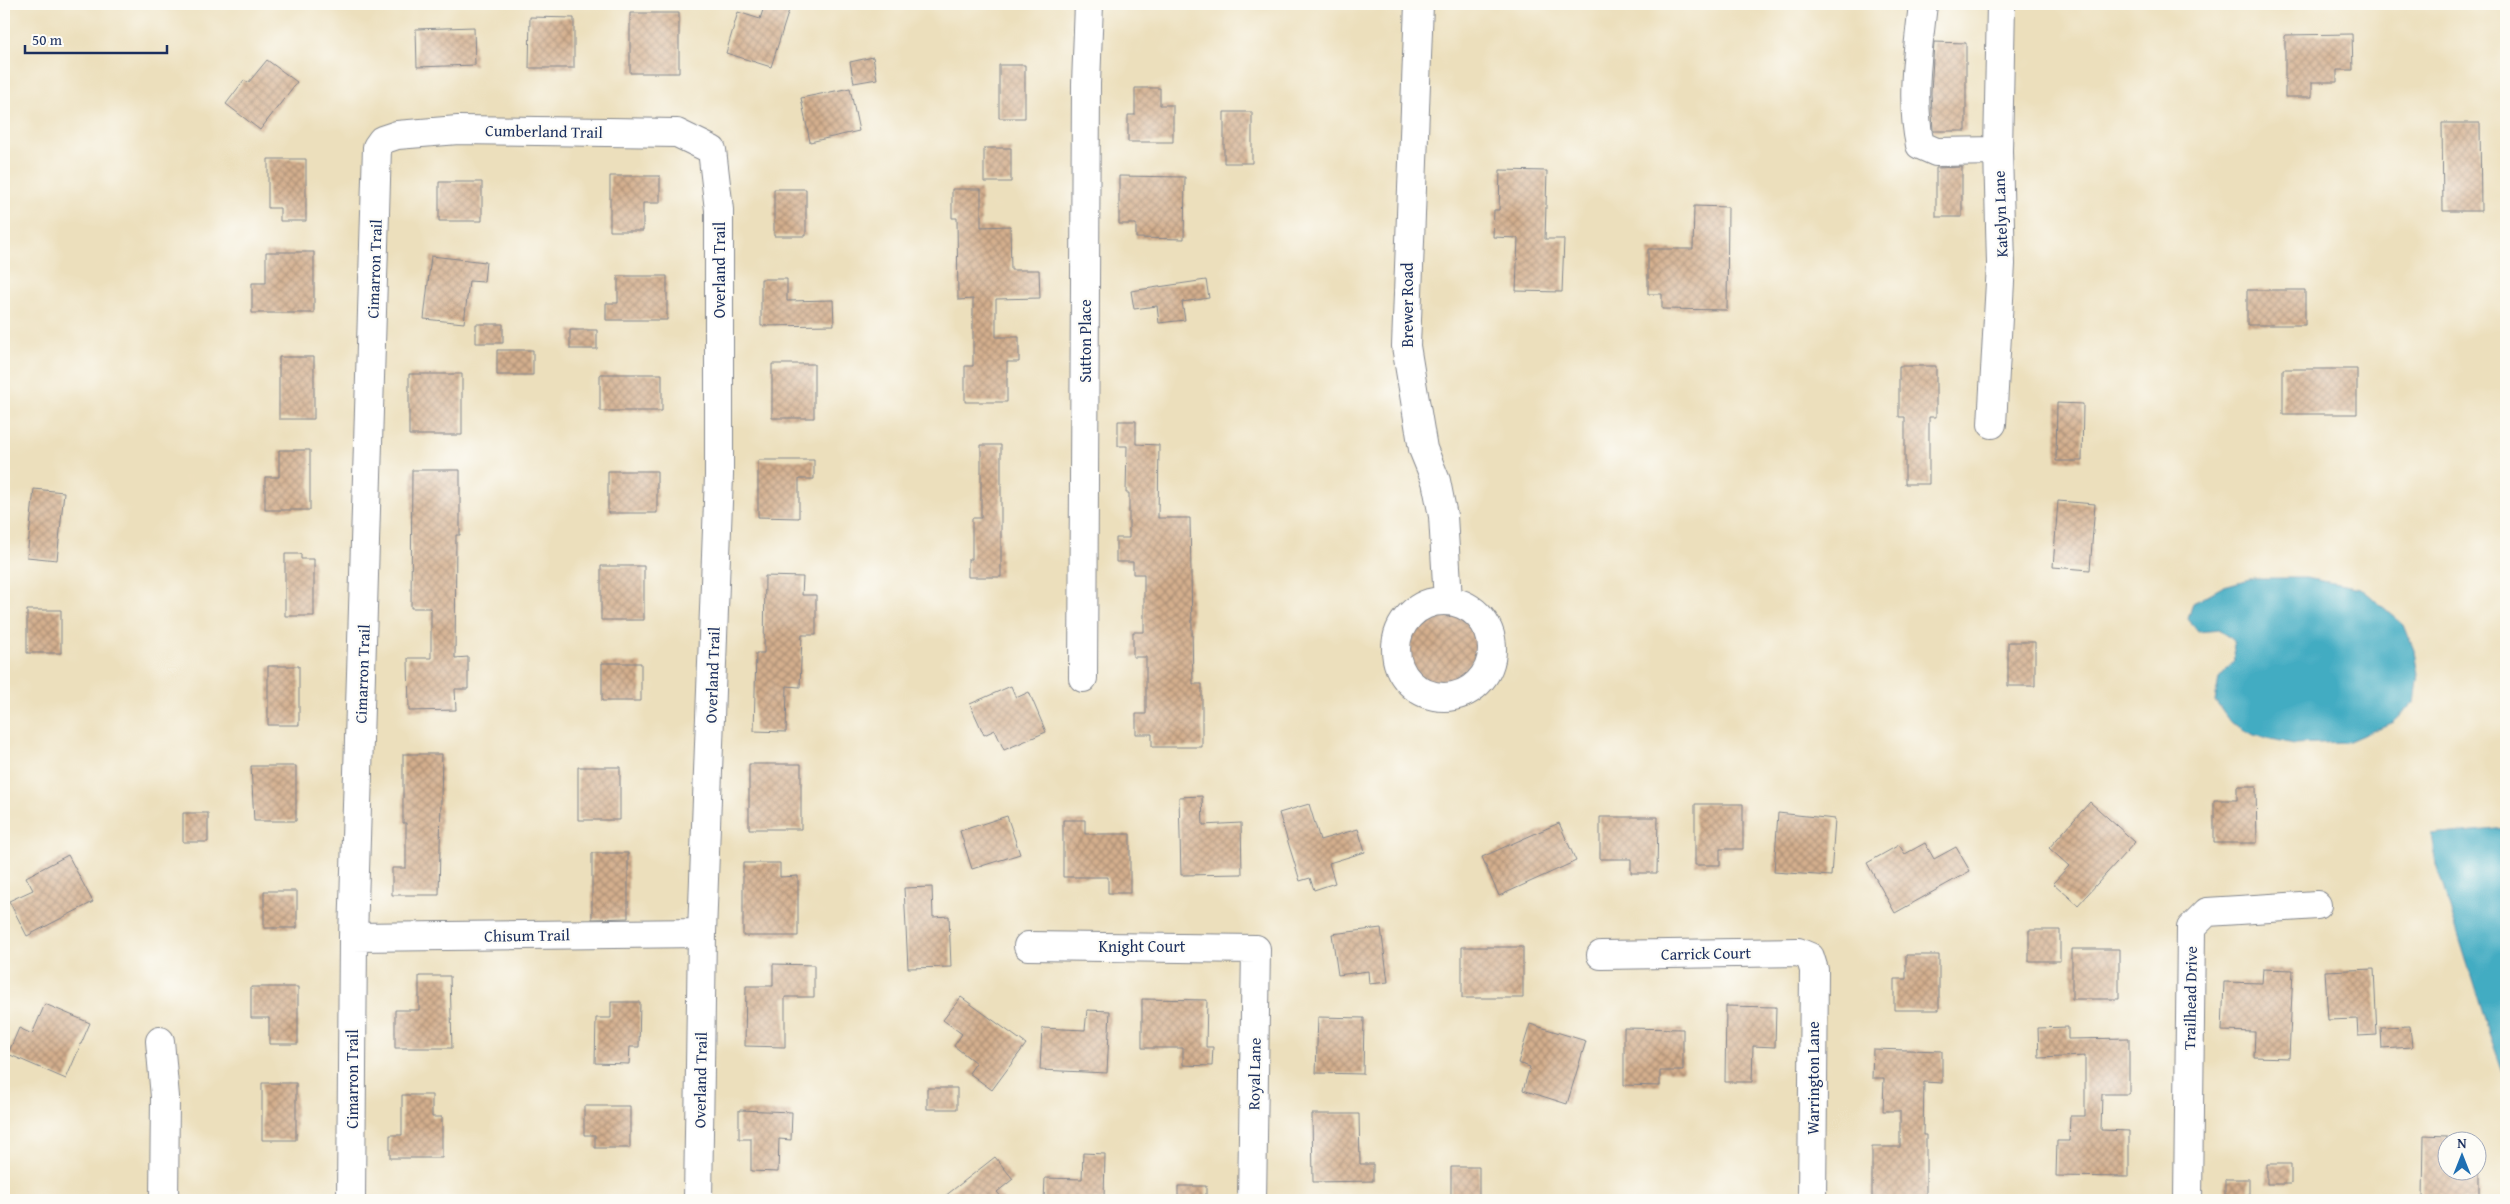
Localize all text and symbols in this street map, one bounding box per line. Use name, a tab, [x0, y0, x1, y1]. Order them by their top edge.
scale bar	[25, 22, 168, 54]
text: 50 m	[32, 29, 63, 50]
street label: Cumberland Trail	[485, 118, 604, 144]
street label: Katelyn Lane	[1986, 170, 2014, 258]
street label: Cimarron Trail	[360, 218, 388, 319]
street label: Overland Trail	[707, 221, 731, 318]
street label: Brewer Road	[1395, 262, 1419, 348]
street label: Sutton Place	[1073, 299, 1097, 383]
street label: Cimarron Trail	[348, 623, 376, 724]
street label: Overland Trail	[698, 626, 726, 724]
street label: Chisum Trail	[484, 922, 571, 948]
street label: Knight Court	[1099, 934, 1186, 958]
street label: Carrick Court	[1661, 940, 1752, 966]
street label: Trailhead Drive	[2177, 946, 2203, 1050]
street label: Warrington Lane	[1801, 1021, 1825, 1135]
street label: Cimarron Trail	[340, 1029, 364, 1129]
street label: Overland Trail	[687, 1031, 713, 1128]
street label: Royal Lane	[1241, 1038, 1267, 1110]
north arrow	[2438, 1132, 2488, 1182]
text: N	[2457, 1133, 2467, 1153]

